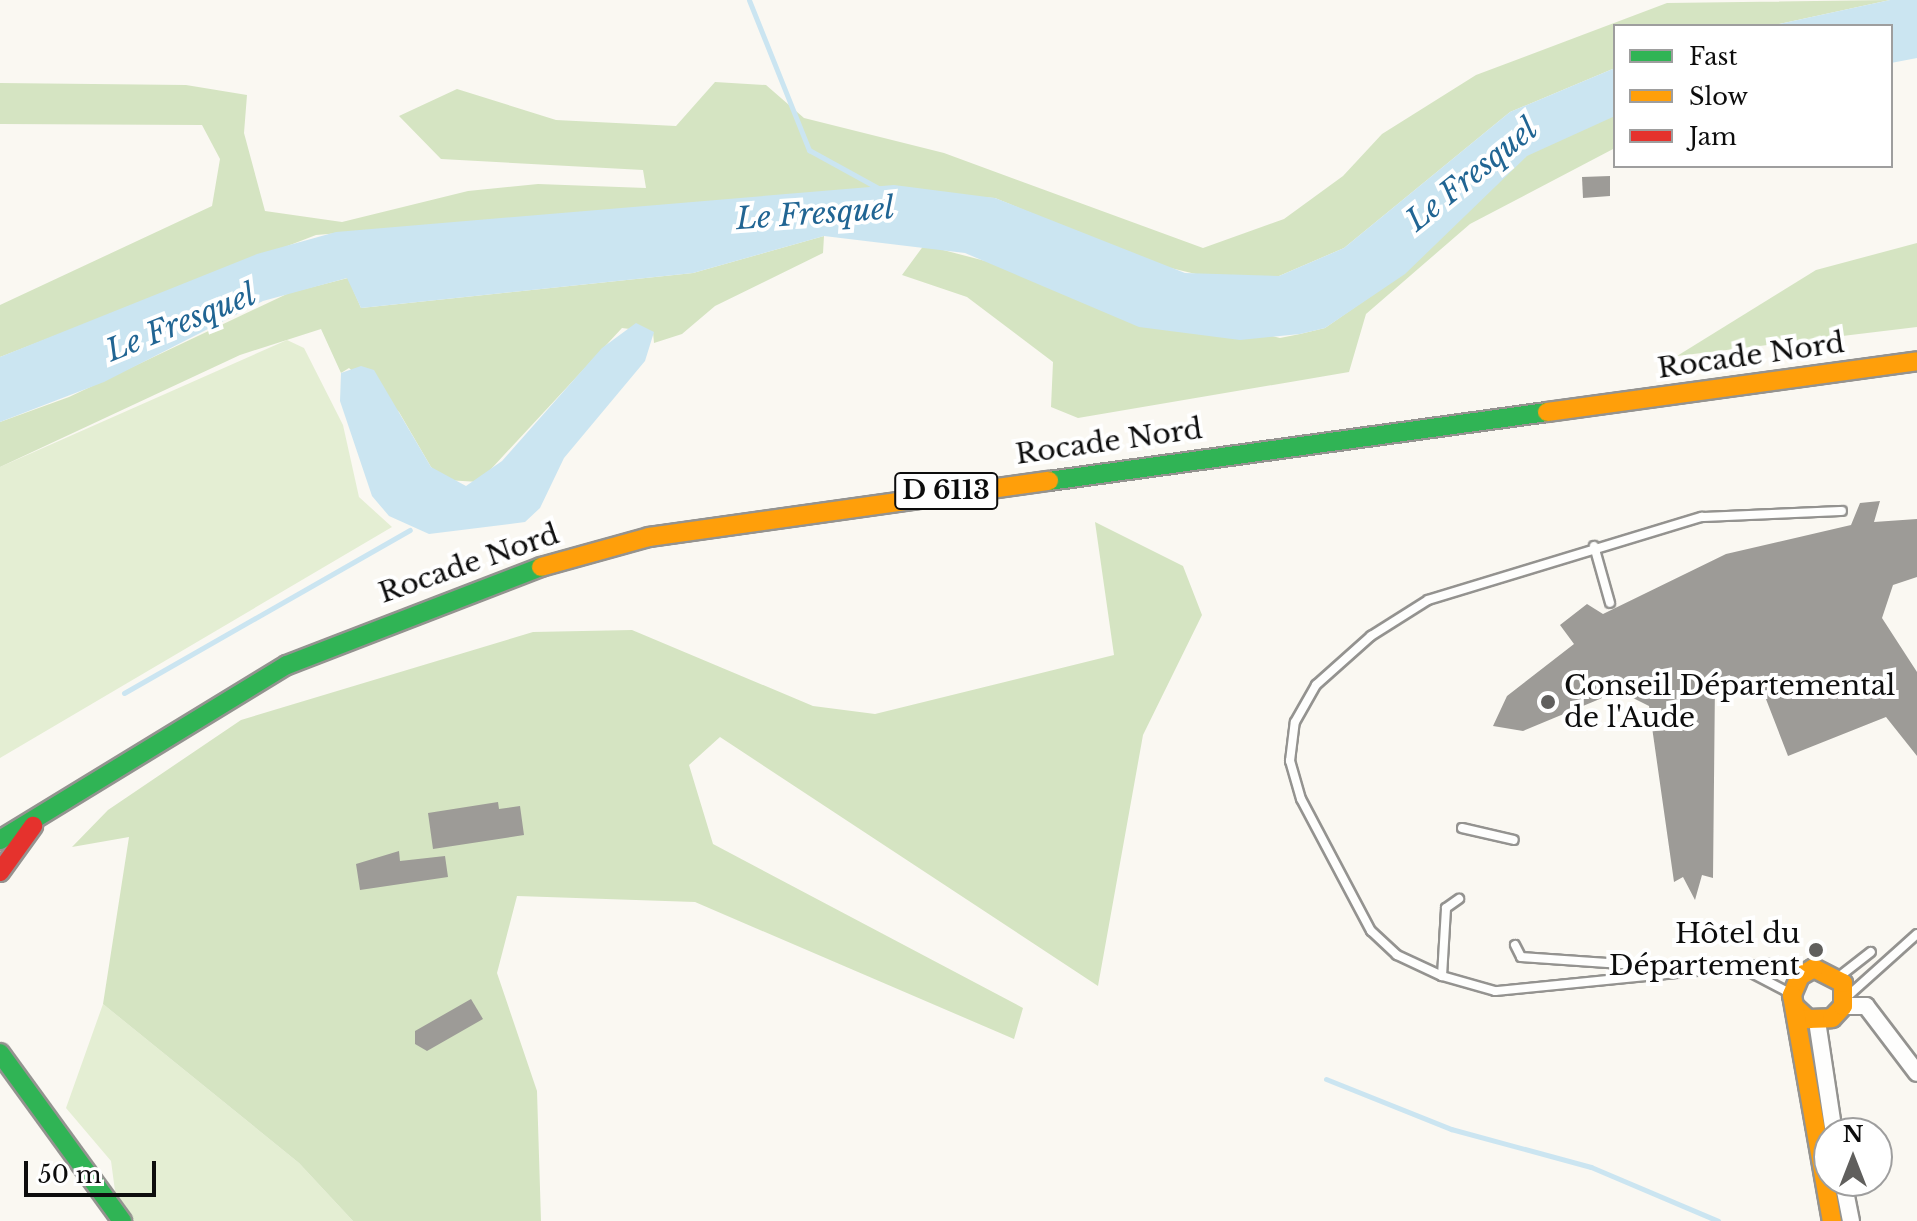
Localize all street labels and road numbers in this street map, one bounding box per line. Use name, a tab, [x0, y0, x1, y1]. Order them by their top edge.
street label: Rocade Nord	[1655, 326, 1847, 386]
street label: Rocade Nord	[1013, 412, 1205, 472]
road number: D 6113	[894, 469, 998, 513]
street label: Rocade Nord	[375, 517, 563, 611]

